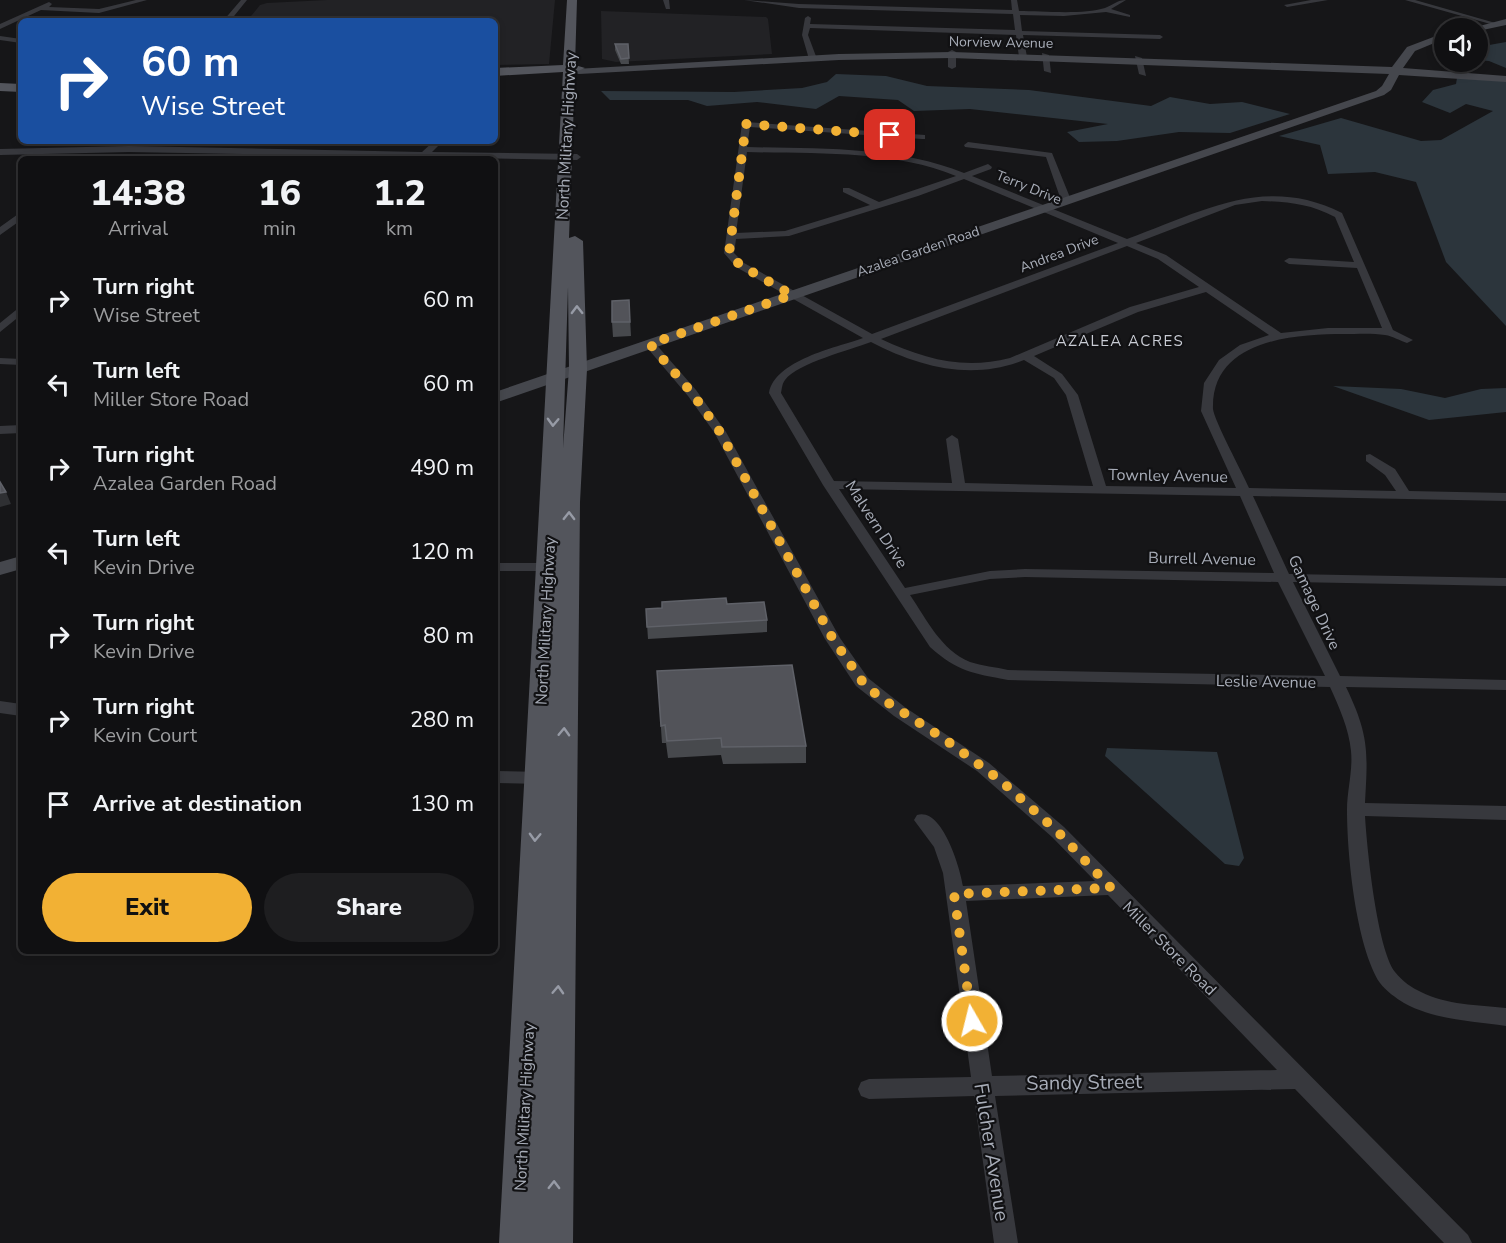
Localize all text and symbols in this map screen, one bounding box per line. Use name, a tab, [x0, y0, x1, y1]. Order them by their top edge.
map controls	[1434, 18, 1488, 72]
button: sound	[1434, 18, 1488, 72]
street label: Norview Avenue	[949, 32, 1053, 53]
text: 60 m	[141, 34, 240, 91]
icon: right	[42, 42, 120, 120]
street label: North Military Highway	[552, 51, 582, 221]
text: Wise Street	[141, 88, 285, 125]
pin	[864, 109, 915, 160]
icon: arrive	[873, 118, 906, 151]
street label: Terry Drive	[993, 166, 1064, 209]
text: 14:38	[90, 169, 186, 218]
text: 16	[258, 169, 301, 218]
text: 1.2	[373, 169, 426, 218]
text: Arrival	[108, 215, 168, 242]
text: min	[263, 215, 296, 242]
text: km	[386, 215, 413, 242]
street label: Azalea Garden Road	[854, 222, 982, 281]
street label: Andrea Drive	[1017, 230, 1101, 277]
text: Turn right	[93, 272, 194, 302]
icon: right	[42, 284, 75, 317]
text: 60 m	[423, 285, 474, 315]
text: Wise Street	[93, 302, 200, 329]
one-way arrow	[571, 306, 583, 315]
district label: AZALEA ACRES	[1056, 331, 1184, 351]
text: Turn left	[93, 356, 180, 386]
icon: left	[42, 368, 75, 401]
text: 60 m	[423, 369, 474, 399]
text: Miller Store Road	[93, 386, 249, 413]
one-way arrow	[547, 417, 560, 426]
text: Turn right	[93, 440, 194, 470]
icon: right	[42, 452, 75, 485]
text: 490 m	[410, 453, 474, 483]
street label: Townley Avenue	[1108, 464, 1228, 488]
text: Azalea Garden Road	[93, 470, 277, 497]
street label: Malvern Drive	[840, 477, 913, 573]
one-way arrow	[563, 511, 575, 520]
text: Turn left	[93, 524, 180, 554]
icon: left	[42, 536, 75, 569]
street label: North Military Highway	[531, 536, 561, 706]
text: 120 m	[410, 537, 474, 567]
street label: Burrell Avenue	[1148, 547, 1256, 571]
street label: Gamage Drive	[1283, 551, 1346, 653]
text: Kevin Drive	[93, 554, 195, 581]
text: Turn right	[93, 608, 194, 638]
icon: right	[42, 620, 75, 653]
text: 80 m	[423, 621, 474, 651]
text: Kevin Drive	[93, 638, 195, 665]
street label: Leslie Avenue	[1216, 670, 1316, 694]
text: Turn right	[93, 692, 194, 722]
icon: right	[42, 704, 75, 737]
text: 280 m	[410, 705, 474, 735]
text: Kevin Court	[93, 722, 197, 749]
one-way arrow	[557, 727, 570, 736]
icon: arrive	[42, 788, 75, 821]
text: Arrive at destination	[93, 789, 302, 819]
text: 130 m	[410, 789, 474, 819]
one-way arrow	[529, 832, 542, 841]
button: Exit	[42, 873, 252, 942]
button: Share	[264, 873, 474, 942]
street label: Miller Store Road	[1117, 897, 1221, 1001]
one-way arrow	[552, 985, 565, 994]
position arrow	[940, 989, 1004, 1053]
street label: North Military Highway	[510, 1022, 540, 1192]
street label: Sandy Street	[1026, 1068, 1143, 1097]
street label: Fulcher Avenue	[967, 1081, 1016, 1223]
one-way arrow	[548, 1180, 561, 1189]

